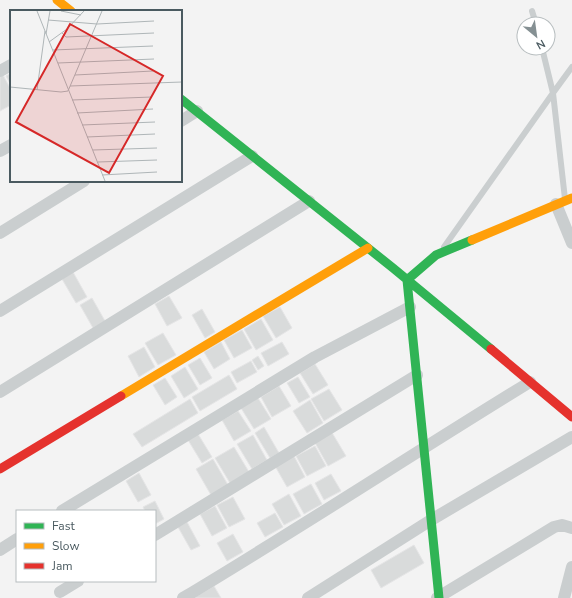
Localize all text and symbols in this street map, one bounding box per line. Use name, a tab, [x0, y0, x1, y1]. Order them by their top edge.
inset map	[10, 10, 182, 182]
north arrow	[516, 16, 556, 56]
text: N	[533, 36, 548, 53]
legend	[16, 510, 156, 582]
text: Fast	[52, 518, 75, 534]
text: Slow	[52, 538, 80, 554]
text: Jam	[51, 558, 73, 574]

